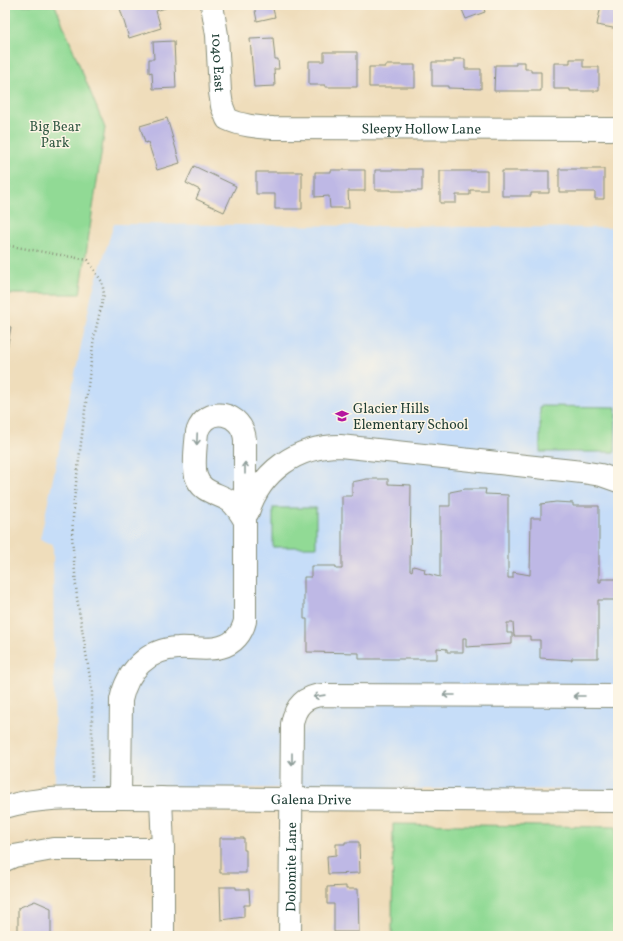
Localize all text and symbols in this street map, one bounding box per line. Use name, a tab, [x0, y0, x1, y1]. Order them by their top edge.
street label: 1040 East	[206, 33, 228, 93]
park label: Big Bear Park	[29, 118, 81, 153]
street label: Sleepy Hollow Lane	[361, 120, 482, 140]
place label: Glacier Hills Elementary School	[353, 400, 468, 435]
school or university icon: Glacier Hills Elementary School	[334, 408, 350, 424]
one-way arrow	[193, 432, 200, 445]
one-way arrow	[241, 462, 249, 475]
one-way arrow	[443, 691, 456, 699]
one-way arrow	[313, 692, 326, 699]
one-way arrow	[573, 692, 586, 700]
one-way arrow	[288, 752, 296, 765]
street label: Galena Drive	[271, 791, 352, 810]
street label: Dolomite Lane	[282, 822, 302, 912]

